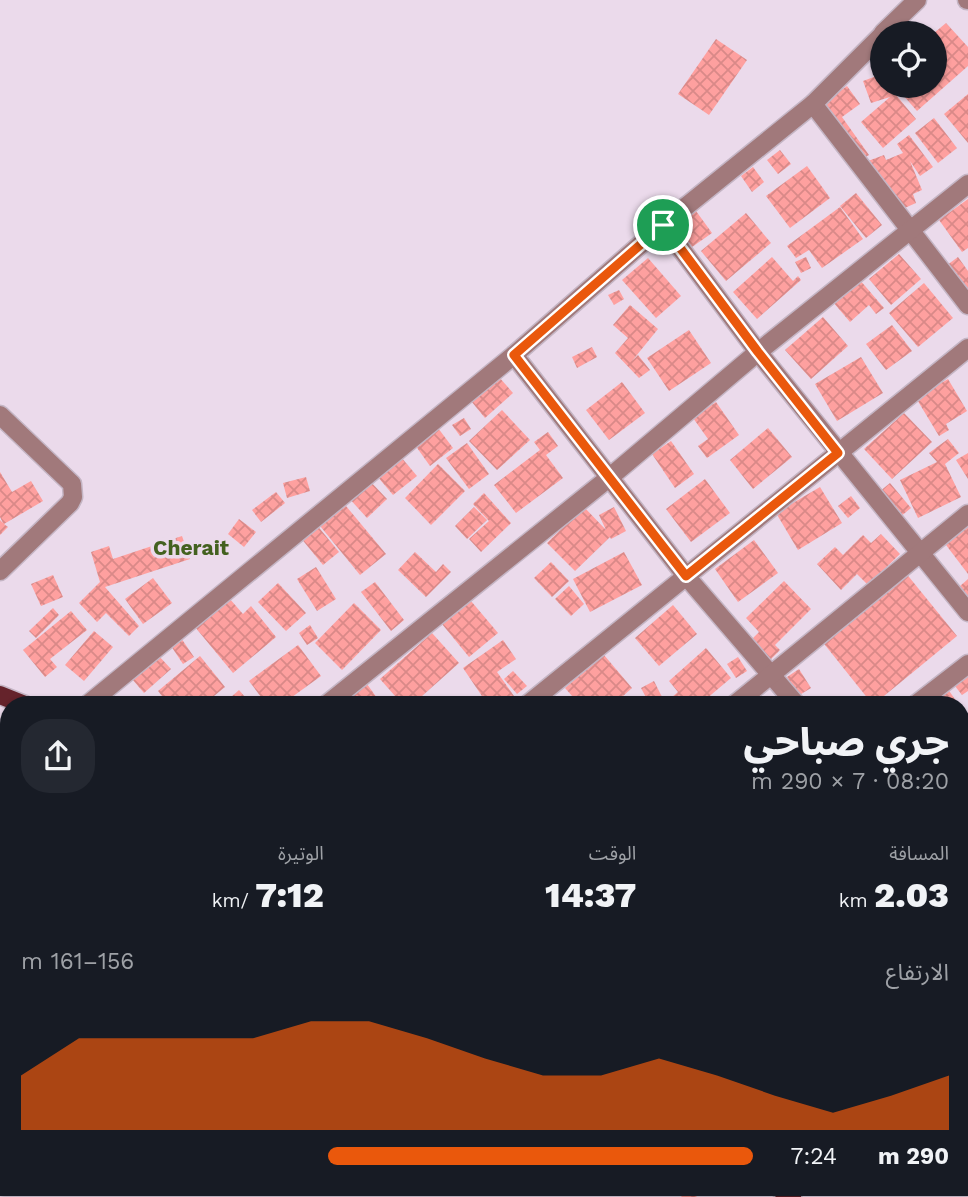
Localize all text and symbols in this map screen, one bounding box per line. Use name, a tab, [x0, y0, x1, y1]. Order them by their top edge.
map controls	[870, 21, 947, 98]
button: locate	[870, 21, 947, 98]
pin	[633, 195, 693, 255]
icon: arrive	[644, 206, 682, 244]
district label: Cherait	[153, 535, 229, 560]
button: share	[21, 719, 95, 793]
text: جري صباحي	[743, 720, 949, 764]
text: 08:20 · 7 × 290 m	[751, 768, 949, 795]
text: الوتيرة	[278, 842, 324, 865]
text: الوقت	[589, 842, 636, 865]
text: المسافة	[889, 842, 949, 865]
text: 7:12	[255, 874, 324, 916]
text: 14:37	[545, 874, 636, 916]
text: 2.03	[874, 874, 949, 916]
text: /km	[212, 889, 255, 912]
text: km	[839, 889, 874, 912]
text: 156–161 m	[21, 948, 134, 975]
text: الارتفاع	[886, 959, 949, 986]
text: 7:24	[791, 1143, 837, 1170]
text: 290 m	[878, 1143, 949, 1170]

